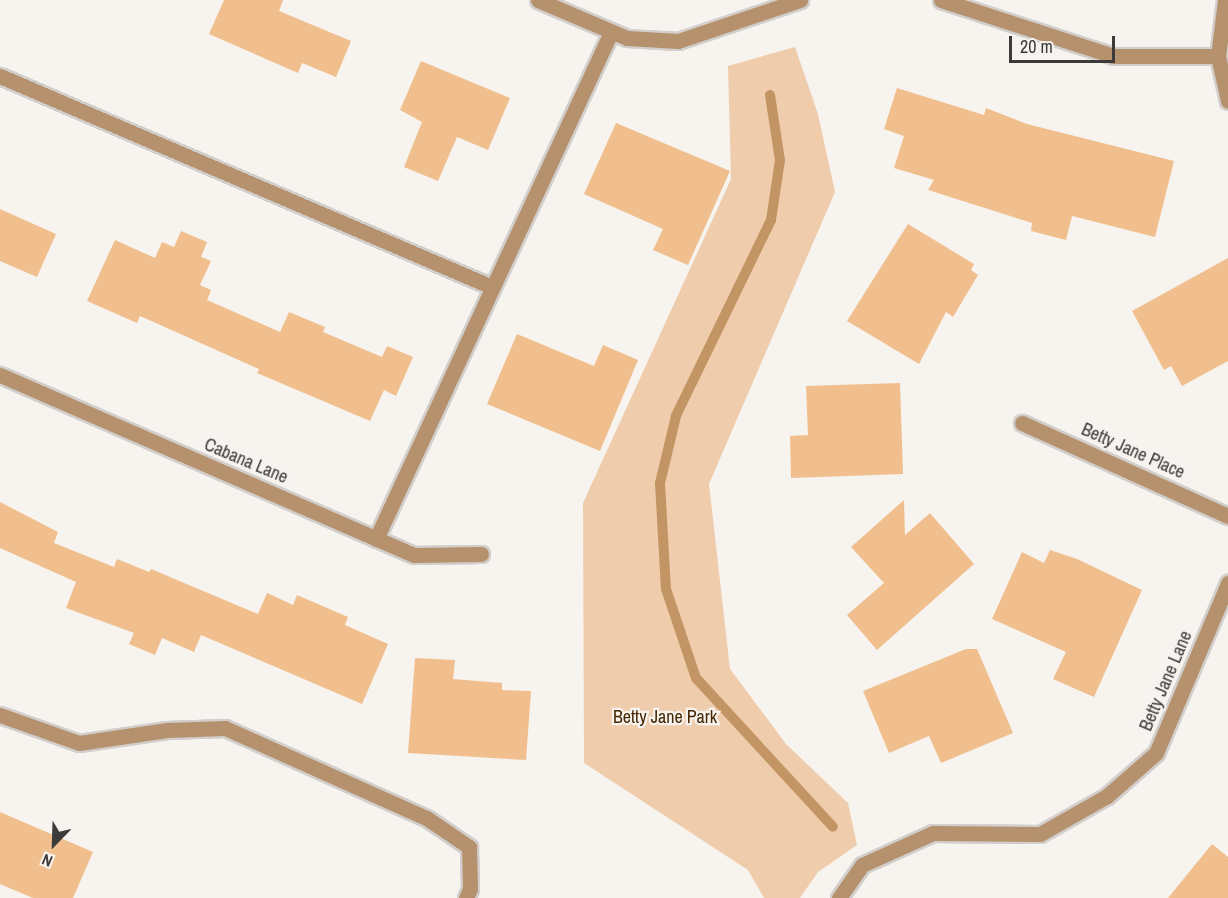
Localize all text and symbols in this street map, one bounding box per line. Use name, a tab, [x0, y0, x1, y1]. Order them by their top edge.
scale bar	[1012, 24, 1118, 62]
text: 20 m	[1020, 34, 1053, 59]
street label: Betty Jane Place	[1078, 419, 1188, 483]
street label: Cabana Lane	[201, 434, 291, 488]
street label: Betty Jane Lane	[1135, 628, 1197, 734]
park label: Betty Jane Park	[613, 706, 717, 728]
north arrow	[24, 814, 84, 874]
text: N	[38, 849, 56, 873]

